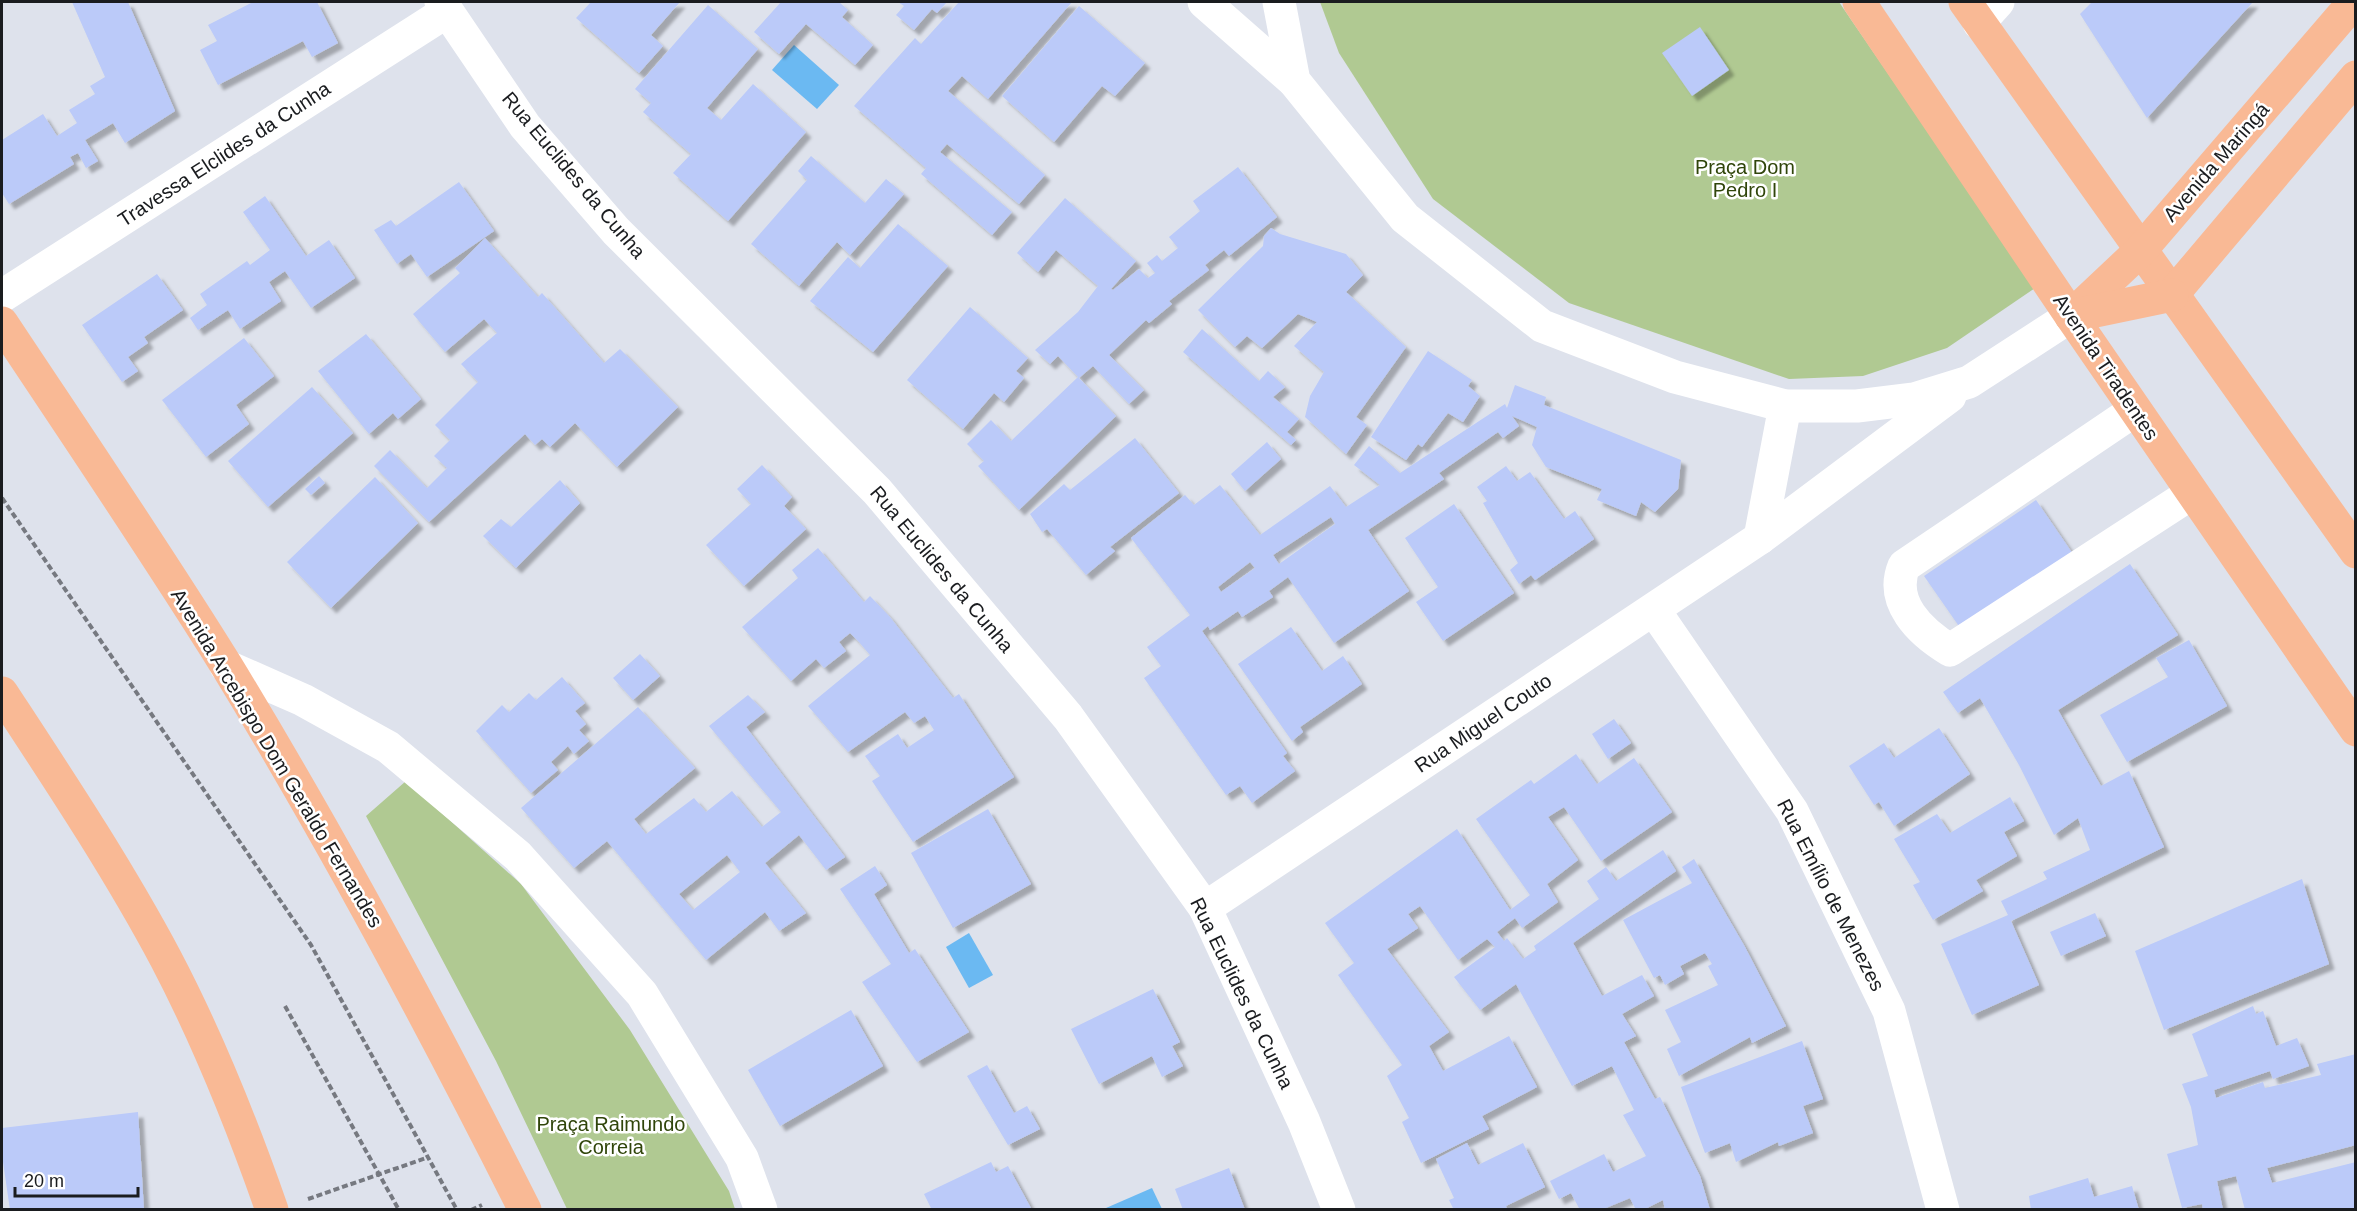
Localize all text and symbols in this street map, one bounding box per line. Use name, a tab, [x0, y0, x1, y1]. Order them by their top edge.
street label: Travessa Elclides da Cunha	[114, 77, 335, 231]
street label: Rua Euclides da Cunha	[498, 87, 651, 263]
street label: Avenida Maringá	[2159, 98, 2274, 226]
park label: Praça Dom Pedro I	[1695, 156, 1795, 201]
street label: Avenida Tiradentes	[2049, 290, 2163, 444]
street label: Rua Euclides da Cunha	[866, 481, 1019, 657]
street label: Avenida Arcebispo Dom Geraldo Fernandes	[167, 585, 387, 931]
street label: Rua Miguel Couto	[1410, 669, 1556, 777]
street label: Rua Emílio de Menezes	[1773, 795, 1889, 995]
street label: Rua Euclides da Cunha	[1186, 894, 1298, 1093]
park label: Praça Raimundo Correia	[537, 1113, 685, 1158]
scale bar	[15, 1160, 138, 1198]
text: 20 m	[24, 1171, 64, 1191]

